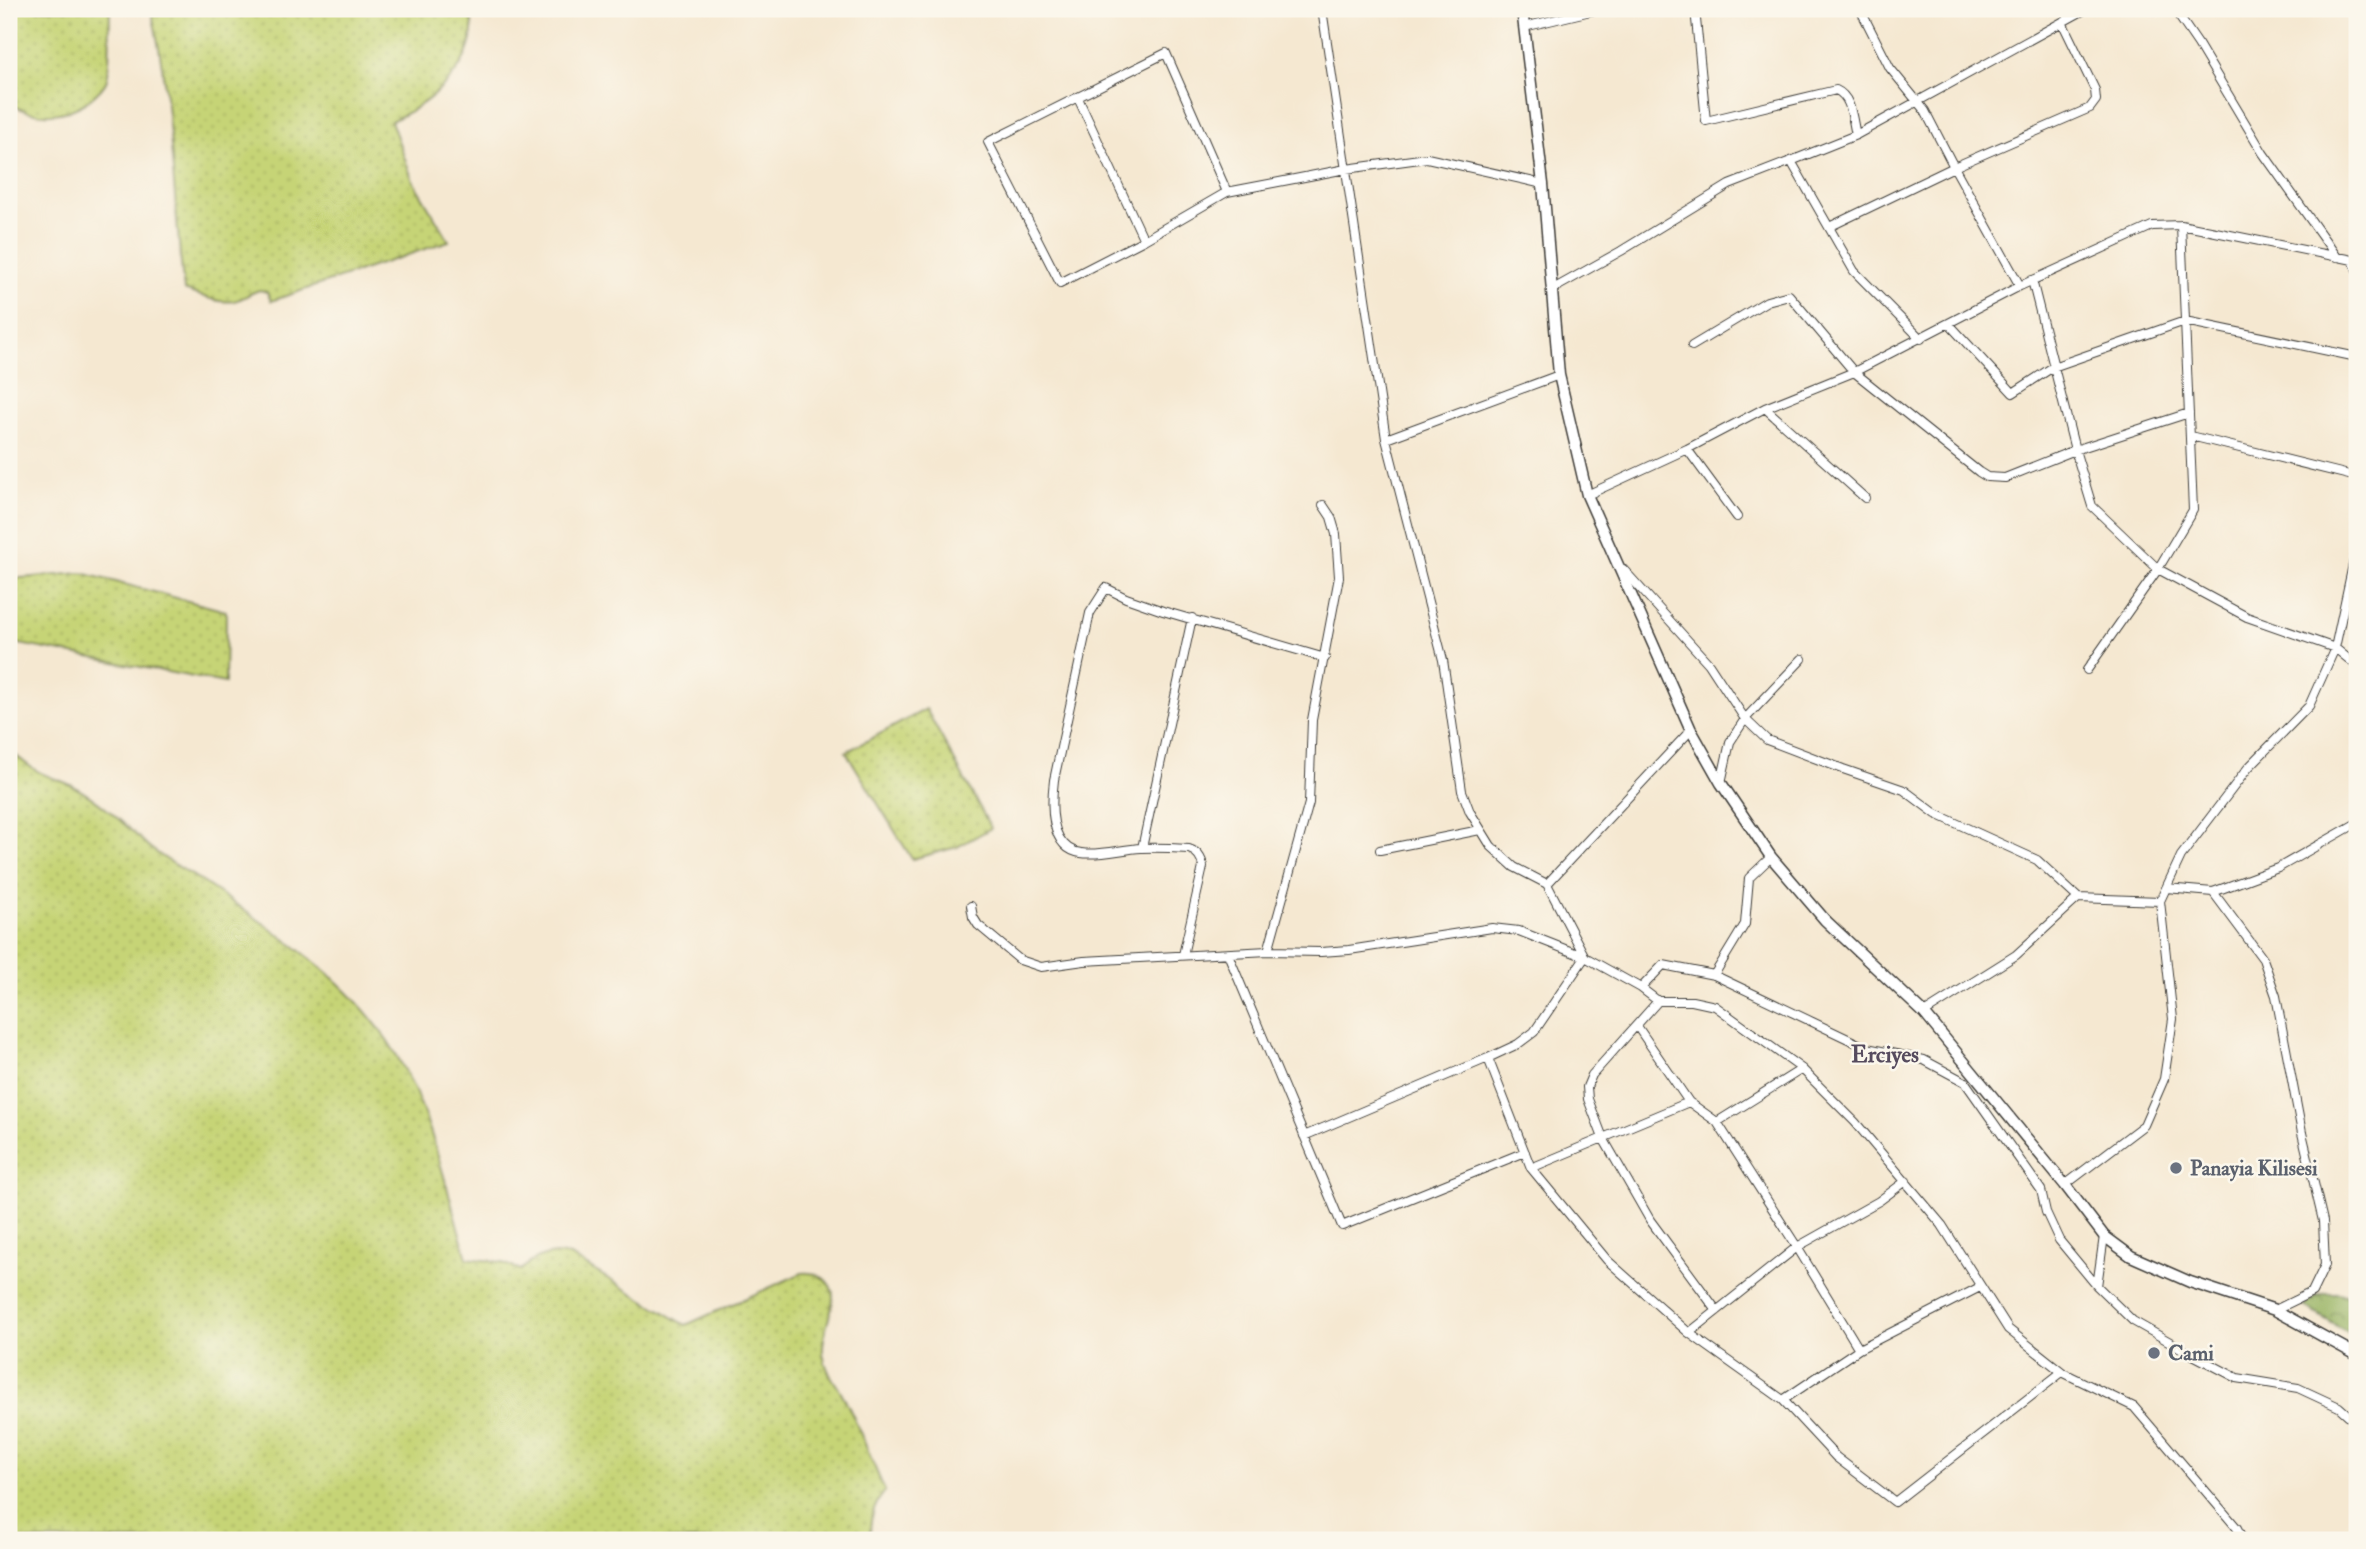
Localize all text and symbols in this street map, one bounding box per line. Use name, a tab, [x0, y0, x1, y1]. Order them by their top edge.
district label: Erciyes	[1851, 1040, 1919, 1070]
place label: Panayia Kilisesi	[2190, 1155, 2318, 1182]
marker: Panayia Kilisesi	[2168, 1160, 2184, 1176]
place label: Cami	[2168, 1340, 2214, 1367]
marker: Cami	[2146, 1345, 2162, 1361]

